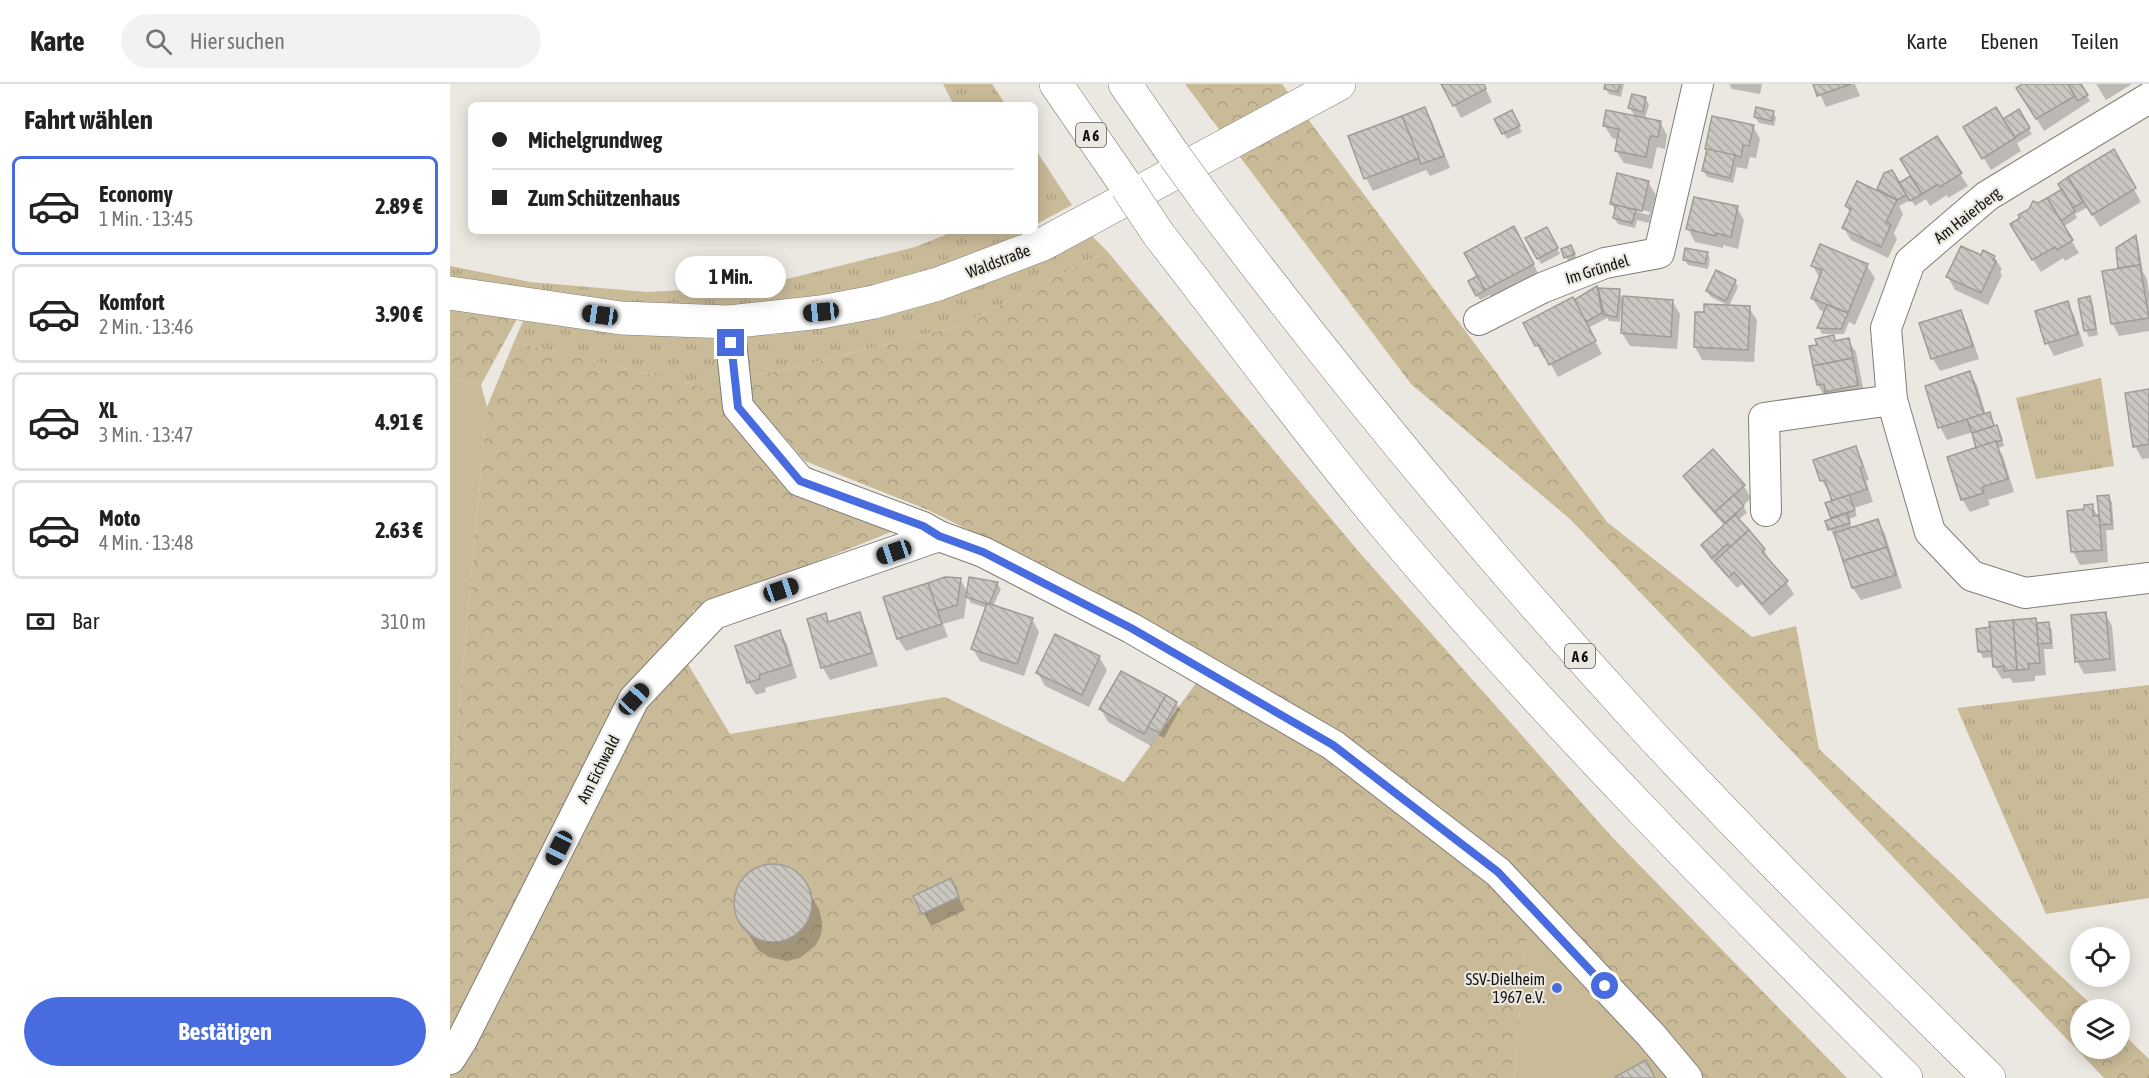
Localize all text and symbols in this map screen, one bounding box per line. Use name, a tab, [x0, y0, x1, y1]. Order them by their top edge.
search box	[121, 14, 541, 68]
text: Karte	[30, 25, 85, 57]
icon: search	[142, 25, 175, 58]
text: Hier suchen	[190, 28, 285, 54]
text: Karte	[1906, 29, 1947, 53]
text: Ebenen	[1980, 29, 2039, 53]
text: Teilen	[2072, 29, 2119, 53]
text: Fahrt wählen	[24, 104, 153, 135]
road number: A 6	[1076, 123, 1106, 147]
text: Michelgrundweg	[528, 127, 662, 153]
icon: car	[27, 179, 81, 233]
text: Economy	[99, 181, 173, 207]
street label: Am Haierberg	[1930, 183, 2005, 247]
text: Zum Schützenhaus	[528, 185, 680, 211]
text: 2.89 €	[375, 193, 423, 219]
text: 1 Min. · 13:45	[99, 207, 193, 230]
street label: Waldstraße	[963, 241, 1033, 281]
street label: Im Gründel	[1563, 251, 1632, 287]
callout: 1 Min.	[676, 256, 786, 298]
text: 1 Min.	[709, 265, 752, 288]
icon: car	[27, 287, 81, 341]
text: Komfort	[99, 289, 165, 315]
text: 3.90 €	[375, 301, 423, 327]
car	[802, 301, 840, 323]
car	[581, 304, 619, 326]
text: 2 Min. · 13:46	[99, 315, 193, 338]
route end	[717, 329, 744, 356]
icon: car	[27, 395, 81, 449]
text: XL	[99, 397, 117, 423]
text: 4.91 €	[375, 409, 423, 435]
text: 3 Min. · 13:47	[99, 423, 193, 446]
icon: car	[27, 503, 81, 557]
text: Moto	[99, 505, 141, 531]
text: 2.63 €	[375, 517, 423, 543]
text: 4 Min. · 13:48	[99, 531, 193, 554]
car	[874, 538, 914, 566]
car	[761, 576, 801, 604]
icon: cash	[24, 605, 57, 638]
text: Bar	[72, 608, 99, 634]
text: 310 m	[381, 610, 426, 633]
road number: A 6	[1565, 644, 1595, 668]
car	[615, 680, 653, 718]
street label: Am Eichwald	[573, 732, 623, 806]
car	[543, 828, 575, 868]
map controls	[2070, 927, 2130, 1059]
button: locate	[2070, 927, 2130, 987]
place label: SSV-Dielheim 1967 e.V.	[1466, 970, 1545, 1006]
route start	[1591, 972, 1618, 999]
marker: SSV-Dielheim 1967 e.V.	[1550, 981, 1564, 995]
button: Bestätigen	[24, 997, 426, 1066]
button: layers	[2070, 999, 2130, 1059]

